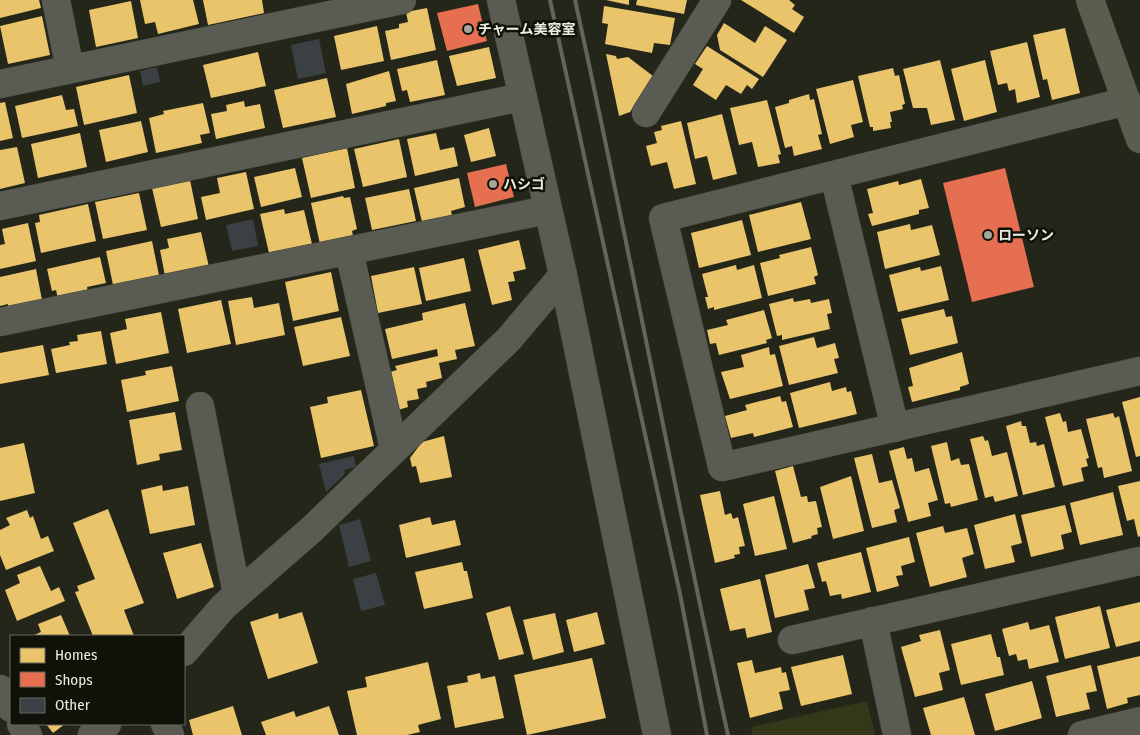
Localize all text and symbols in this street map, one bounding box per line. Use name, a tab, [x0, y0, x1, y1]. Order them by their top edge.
place label: チャーム美容室	[478, 21, 575, 38]
marker: チャーム美容室	[462, 23, 474, 35]
place label: ハシゴ	[503, 176, 545, 193]
marker: ハシゴ	[487, 178, 499, 190]
place label: ローソン	[998, 227, 1054, 244]
marker: ローソン	[982, 229, 994, 241]
legend	[10, 635, 185, 725]
text: Homes	[55, 646, 97, 664]
text: Shops	[55, 671, 93, 689]
text: Other	[55, 696, 91, 714]

